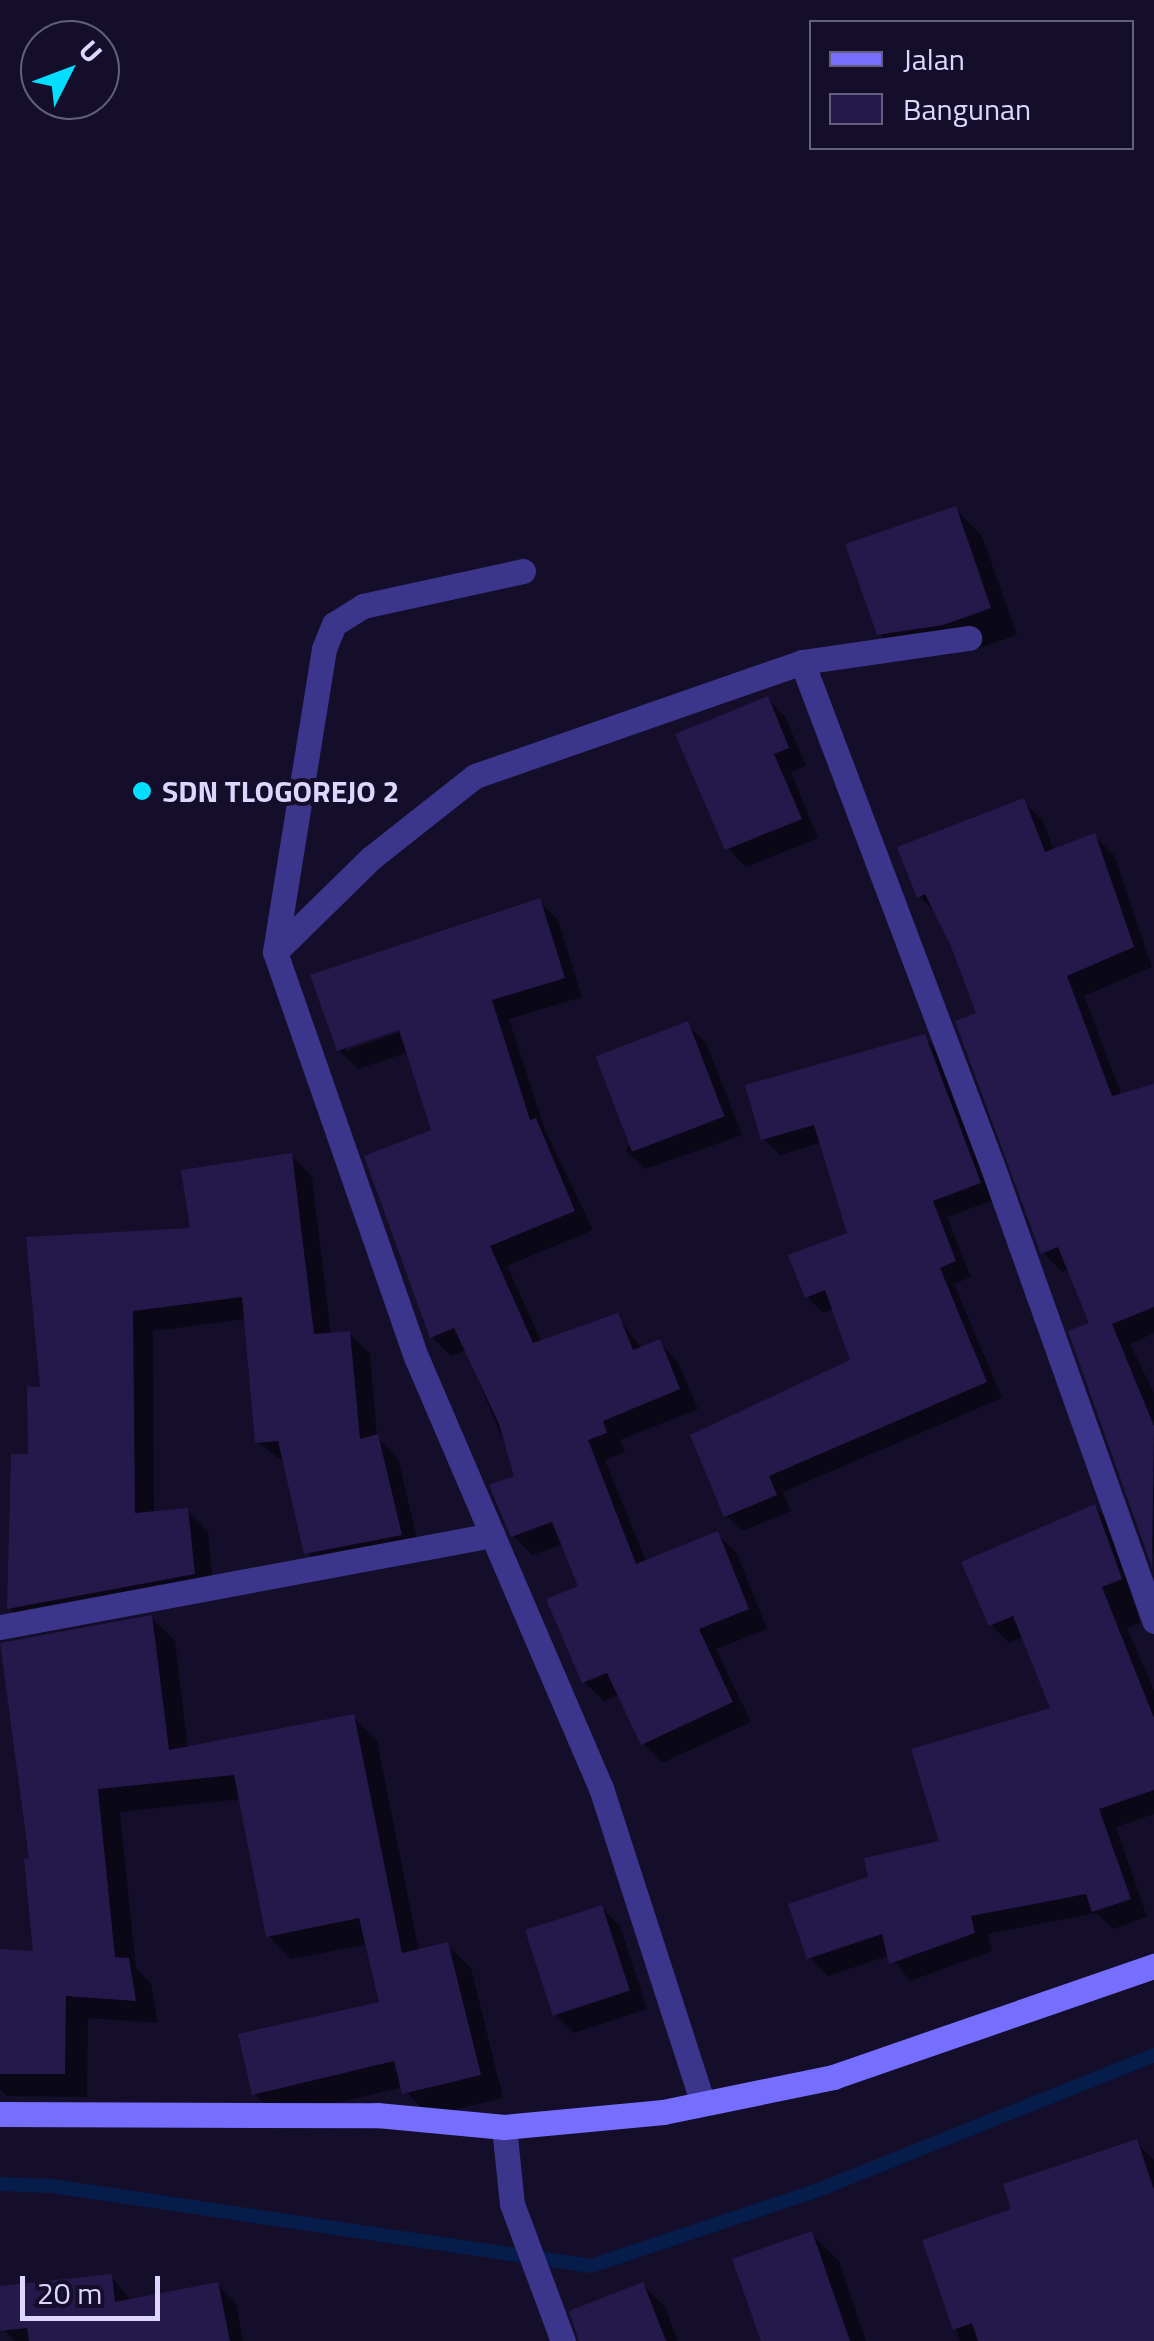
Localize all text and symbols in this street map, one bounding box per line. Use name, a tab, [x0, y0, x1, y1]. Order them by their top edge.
north arrow	[20, 20, 120, 120]
legend	[809, 20, 1134, 150]
text: U	[69, 30, 113, 72]
text: Jalan	[903, 36, 965, 82]
text: Bangunan	[903, 86, 1031, 132]
place label: SDN TLOGOREJO 2	[162, 773, 399, 809]
marker: SDN TLOGOREJO 2	[131, 780, 153, 802]
scale bar	[25, 2256, 165, 2318]
text: 20 m	[37, 2270, 102, 2316]

